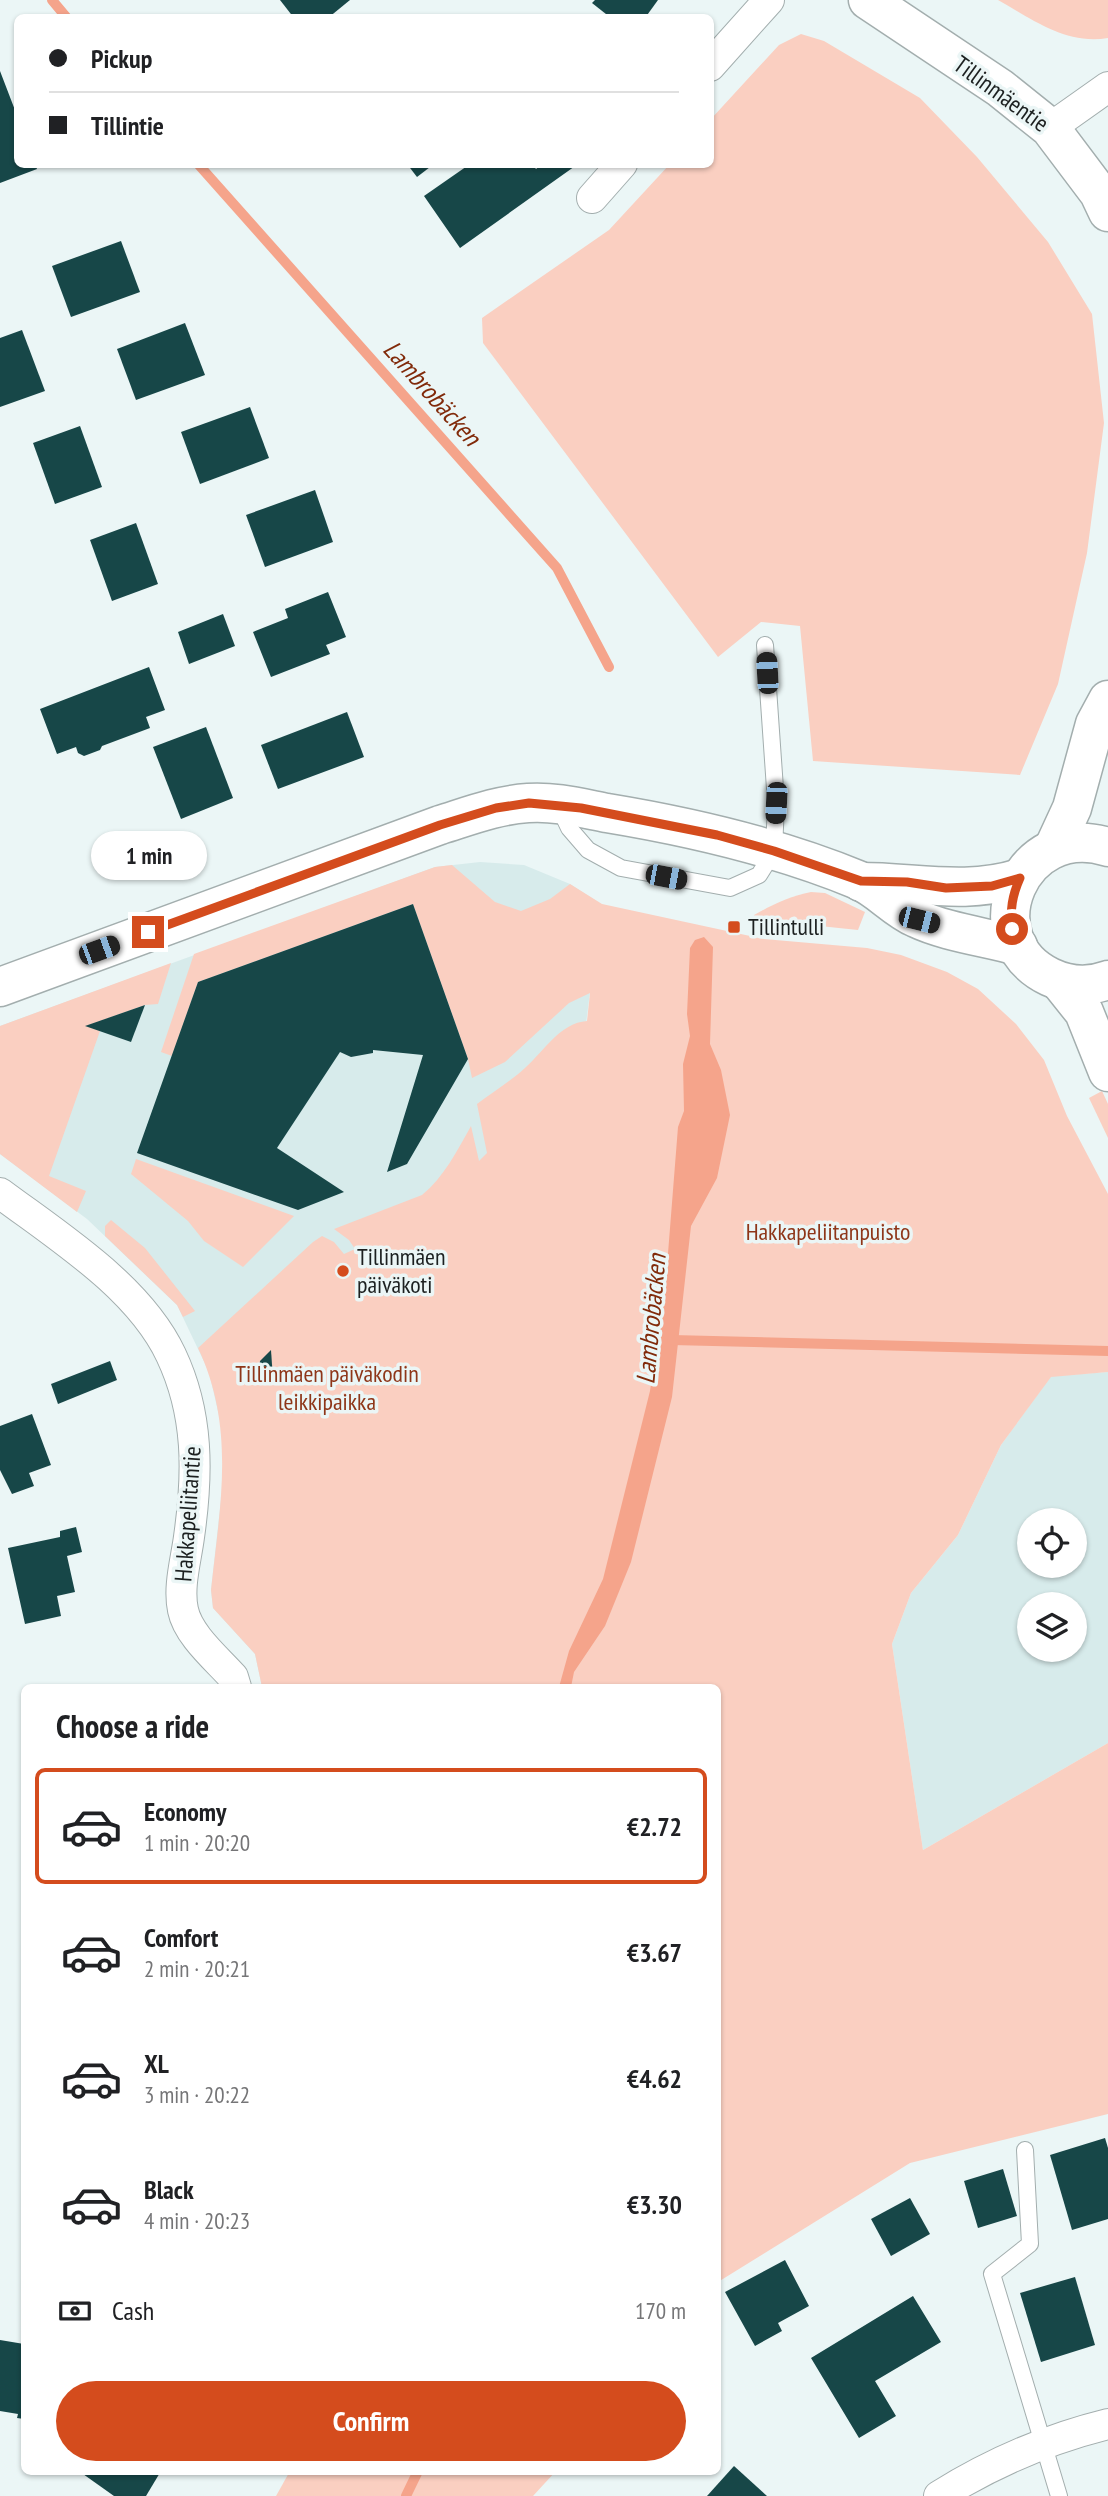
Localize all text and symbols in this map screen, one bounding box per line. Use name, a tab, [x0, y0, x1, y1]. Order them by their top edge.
text: Pickup	[91, 42, 152, 75]
street label: Tillinmäentie	[948, 49, 1055, 139]
text: Tillintie	[91, 109, 164, 142]
water label: Lambrobäcken	[377, 333, 489, 453]
car	[756, 651, 779, 695]
car	[765, 781, 788, 825]
callout: 1 min	[90, 830, 206, 880]
text: 1 min	[126, 841, 172, 870]
car	[644, 863, 689, 891]
car	[897, 905, 942, 935]
place label: Tillintulli	[748, 911, 824, 942]
route start	[996, 913, 1028, 945]
route end	[132, 916, 164, 948]
marker: Tillintulli	[726, 919, 742, 935]
car	[76, 933, 123, 967]
park label: Hakkapeliitanpuisto	[746, 1216, 910, 1247]
place label: Tillinmäen päiväkoti	[357, 1241, 446, 1300]
water label: Lambrobäcken	[628, 1251, 673, 1385]
marker: Tillinmäen päiväkoti	[335, 1263, 351, 1279]
park label: Tillinmäen päiväkodin leikkipaikka	[235, 1358, 419, 1417]
street label: Hakkapeliitantie	[167, 1445, 208, 1583]
map controls	[1017, 1508, 1087, 1662]
button: locate	[1017, 1508, 1087, 1578]
button: layers	[1017, 1592, 1087, 1662]
text: Choose a ride	[56, 1705, 209, 1747]
icon: car	[60, 1795, 123, 1858]
text: Economy	[144, 1795, 226, 1828]
text: €2.72	[627, 1810, 682, 1843]
text: 1 min · 20:20	[144, 1828, 250, 1857]
icon: car	[60, 1921, 123, 1984]
text: Comfort	[144, 1921, 218, 1954]
text: €3.67	[627, 1936, 682, 1969]
text: 2 min · 20:21	[144, 1954, 250, 1983]
icon: car	[60, 2047, 123, 2110]
text: XL	[144, 2047, 169, 2080]
text: €4.62	[627, 2062, 682, 2095]
text: 3 min · 20:22	[144, 2080, 250, 2109]
icon: car	[60, 2173, 123, 2236]
text: Black	[144, 2173, 194, 2206]
text: €3.30	[627, 2188, 682, 2221]
text: 4 min · 20:23	[144, 2206, 250, 2235]
icon: cash	[56, 2292, 94, 2330]
text: Cash	[112, 2294, 154, 2327]
text: 170 m	[635, 2296, 686, 2325]
button: Confirm	[56, 2381, 686, 2461]

